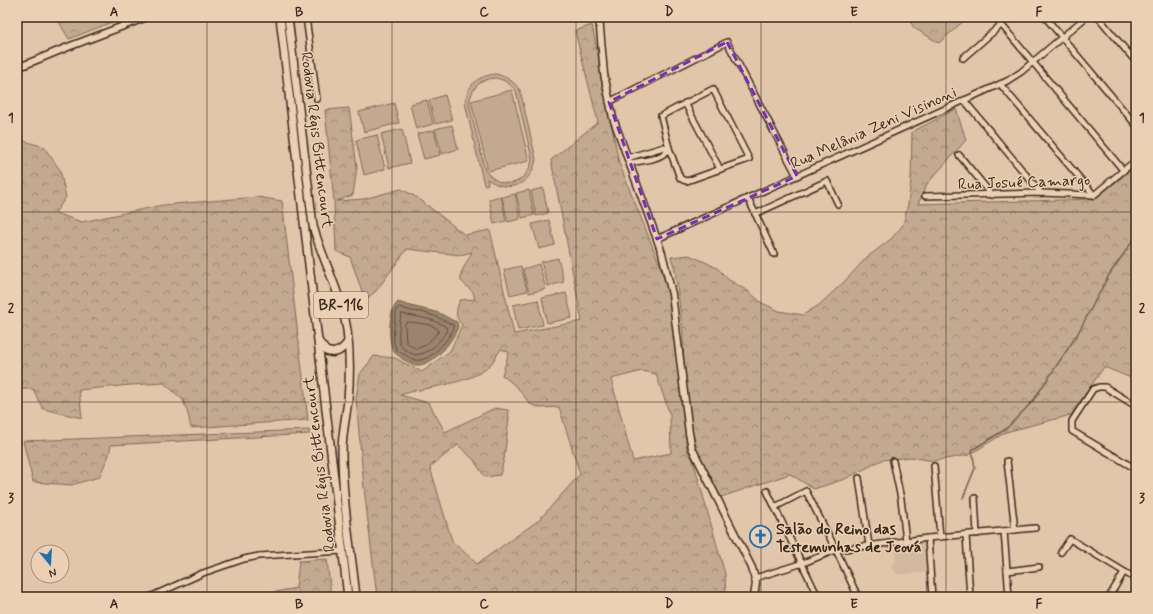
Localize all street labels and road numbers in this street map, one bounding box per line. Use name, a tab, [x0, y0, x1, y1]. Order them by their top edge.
street label: Rodovia Régis Bittencourt	[295, 51, 338, 230]
street label: Rua Melânia Zeni Visinoni	[787, 82, 960, 175]
street label: Rua Josué Camargo	[957, 170, 1091, 195]
road number: BR-116	[314, 292, 368, 318]
street label: Rodovia Régis Bittencourt	[298, 374, 341, 553]

